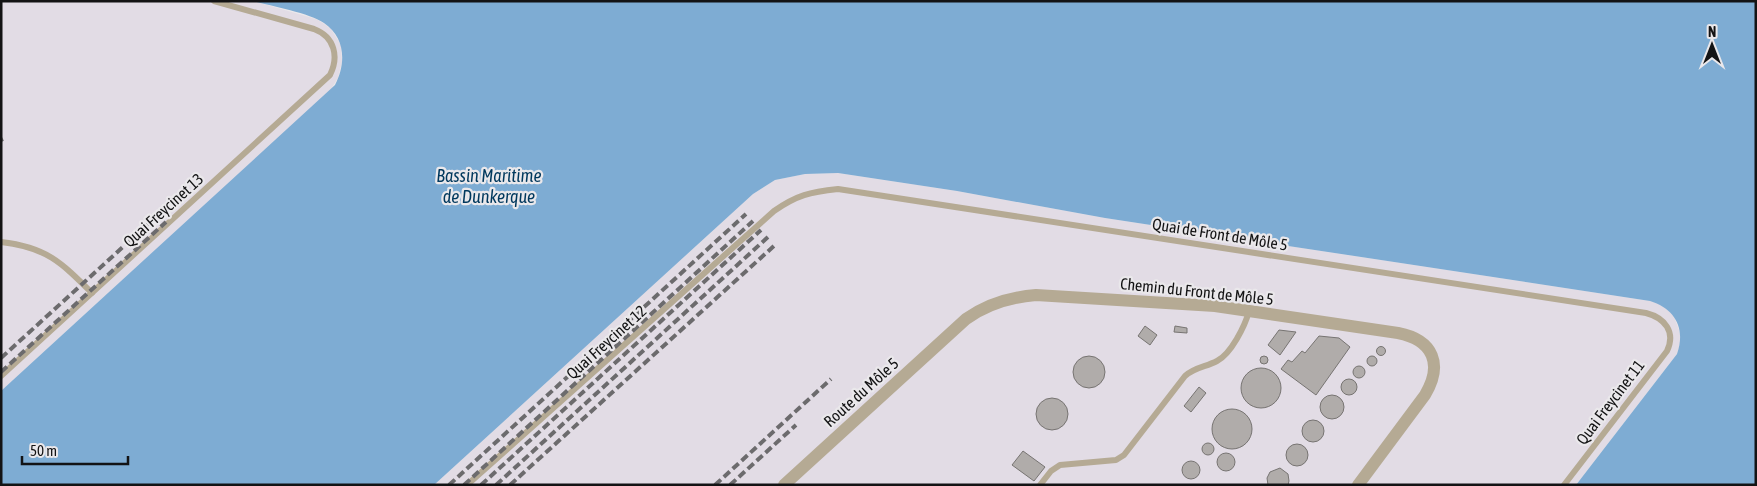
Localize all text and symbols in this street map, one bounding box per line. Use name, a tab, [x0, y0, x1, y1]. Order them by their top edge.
north arrow	[1687, 20, 1737, 70]
text: N	[1708, 24, 1716, 40]
water label: Bassin Maritime de Dunkerque	[436, 165, 542, 207]
street label: Quai Freycinet 13	[119, 169, 207, 251]
street label: Quai de Front de Môle 5	[1151, 214, 1289, 254]
street label: Chemin du Front de Môle 5	[1119, 274, 1275, 308]
street label: Quai Freycinet 12	[562, 301, 650, 383]
street label: Route du Môle 5	[820, 354, 902, 430]
street label: Quai Freycinet 11	[1572, 356, 1648, 448]
scale bar	[22, 434, 129, 466]
text: 50 m	[30, 442, 57, 459]

